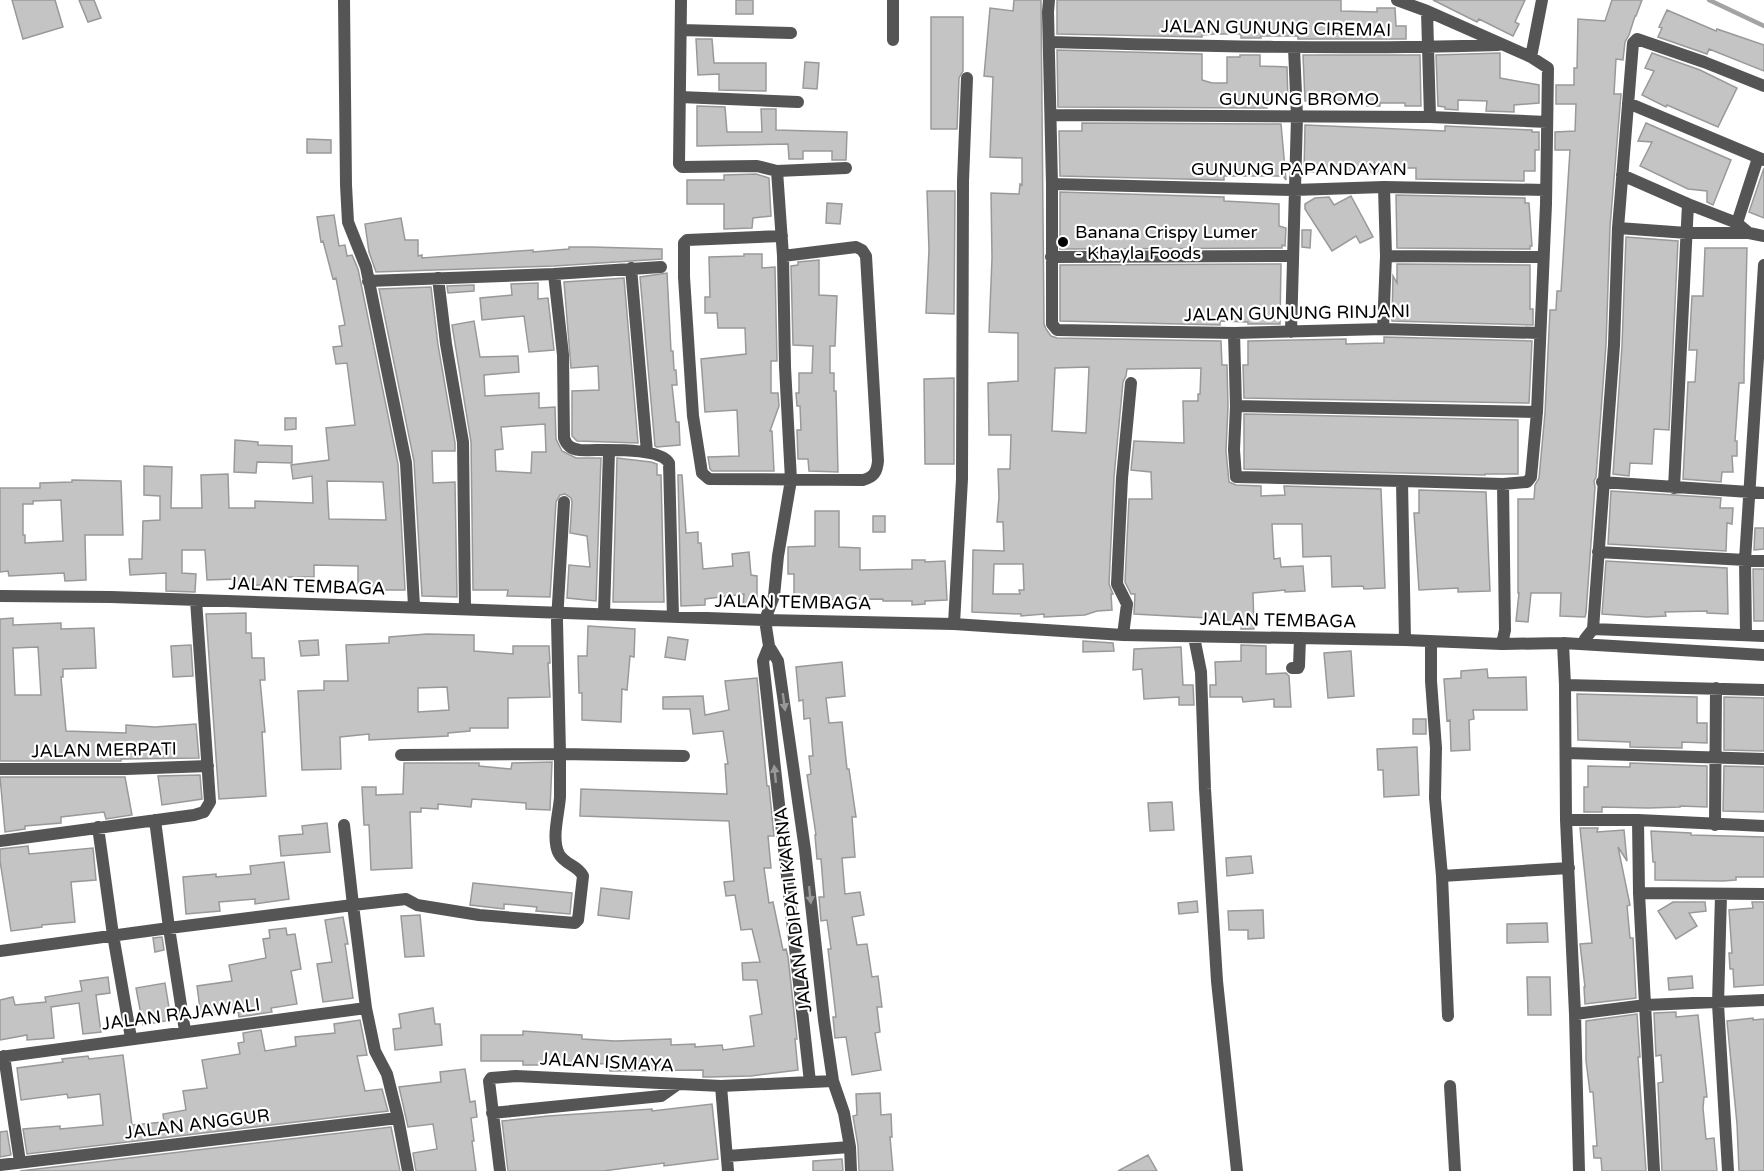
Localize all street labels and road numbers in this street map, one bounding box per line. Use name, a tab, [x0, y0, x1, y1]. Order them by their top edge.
street label: JALAN GUNUNG CIREMAI	[1161, 15, 1391, 41]
street label: GUNUNG BROMO	[1219, 88, 1379, 110]
street label: GUNUNG PAPANDAYAN	[1191, 158, 1407, 180]
street label: JALAN GUNUNG RINJANI	[1184, 300, 1410, 326]
street label: JALAN TEMBAGA	[228, 572, 386, 600]
street label: JALAN TEMBAGA	[714, 590, 872, 614]
street label: JALAN TEMBAGA	[1199, 608, 1357, 632]
street label: JALAN MERPATI	[31, 738, 177, 762]
street label: JALAN ADIPATI KARNA	[769, 806, 817, 1014]
street label: JALAN RAJAWALI	[100, 993, 262, 1035]
street label: JALAN ISMAYA	[539, 1048, 675, 1076]
street label: JALAN ANGGUR	[123, 1104, 271, 1144]

